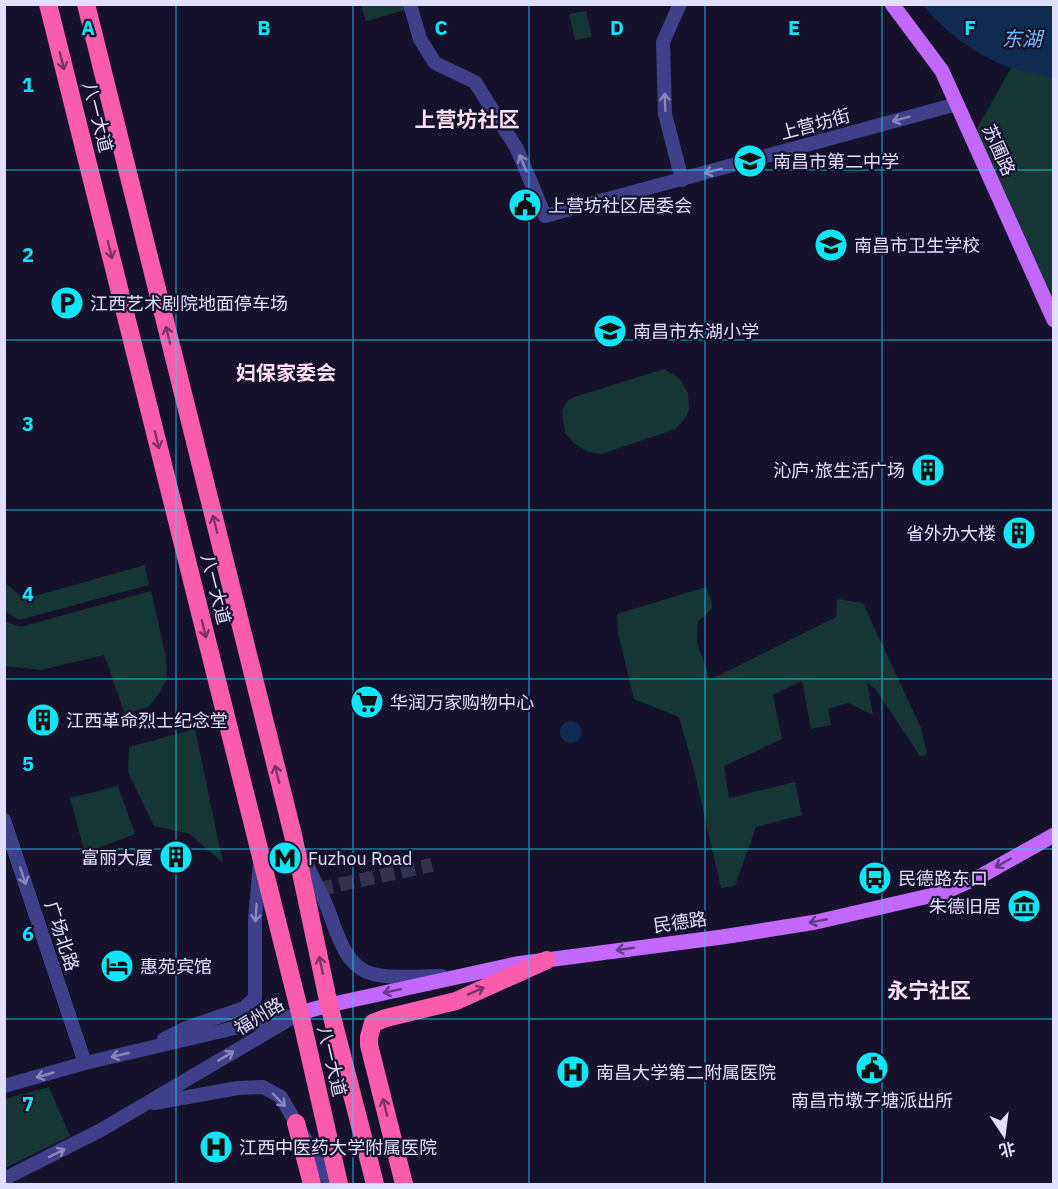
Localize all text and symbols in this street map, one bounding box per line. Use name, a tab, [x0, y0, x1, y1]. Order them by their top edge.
text: A	[81, 14, 95, 41]
text: B	[257, 14, 271, 41]
text: C	[434, 14, 448, 41]
text: D	[610, 14, 624, 41]
text: E	[788, 14, 800, 41]
text: F	[964, 14, 976, 41]
water label: 东湖	[1002, 25, 1045, 52]
one-way arrow	[57, 51, 69, 70]
text: 1	[22, 71, 34, 98]
street label: 八一大道	[78, 79, 118, 155]
one-way arrow	[659, 93, 670, 113]
street label: 上营坊街	[777, 104, 853, 144]
district label: 上营坊社区	[415, 105, 520, 133]
one-way arrow	[892, 114, 911, 125]
street label: 苏圃路	[978, 121, 1020, 179]
school or university icon: 南昌市第二中学	[732, 143, 768, 179]
place label: 南昌市第二中学	[773, 150, 899, 173]
one-way arrow	[517, 154, 528, 172]
one-way arrow	[704, 166, 723, 177]
public building icon: 上营坊社区居委会	[507, 187, 543, 223]
place label: 上营坊社区居委会	[548, 194, 692, 217]
school or university icon: 南昌市卫生学校	[813, 227, 849, 263]
place label: 南昌市卫生学校	[854, 234, 980, 257]
text: 2	[22, 241, 34, 268]
one-way arrow	[104, 241, 116, 260]
parking icon: 江西艺术剧院地面停车场	[49, 285, 85, 321]
place label: 江西艺术剧院地面停车场	[90, 292, 288, 315]
school or university icon: 南昌市东湖小学	[592, 313, 628, 349]
place label: 南昌市东湖小学	[633, 320, 759, 343]
one-way arrow	[162, 326, 174, 345]
district label: 妇保家委会	[236, 359, 336, 386]
text: 3	[22, 410, 34, 437]
one-way arrow	[152, 430, 164, 449]
building icon: 沁庐·旅生活广场	[910, 452, 946, 488]
place label: 沁庐·旅生活广场	[773, 459, 905, 482]
one-way arrow	[209, 515, 221, 534]
building icon: 省外办大楼	[1001, 515, 1037, 551]
place label: 省外办大楼	[906, 522, 996, 545]
street label: 八一大道	[196, 551, 236, 627]
text: 4	[22, 580, 34, 607]
one-way arrow	[199, 619, 211, 638]
supermarket icon: 华润万家购物中心	[349, 684, 385, 720]
place label: 华润万家购物中心	[390, 691, 534, 714]
building icon: 江西革命烈士纪念堂	[25, 702, 61, 738]
place label: 江西革命烈士纪念堂	[66, 709, 228, 732]
text: 5	[22, 750, 34, 777]
one-way arrow	[271, 765, 283, 784]
building icon: 富丽大厦	[158, 839, 194, 875]
metro station icon: Fuzhou Road	[267, 840, 303, 876]
place label: 富丽大厦	[81, 846, 153, 869]
place label: Fuzhou Road	[308, 847, 412, 870]
one-way arrow	[994, 858, 1011, 870]
bus stop icon: 民德路东口	[857, 860, 893, 896]
one-way arrow	[18, 866, 29, 885]
place label: 民德路东口	[898, 867, 988, 890]
museum icon: 朱德旧居	[1006, 888, 1042, 924]
place label: 朱德旧居	[929, 895, 1001, 918]
street label: 广场北路	[40, 898, 84, 974]
one-way arrow	[250, 903, 261, 923]
street label: 民德路	[652, 907, 708, 937]
one-way arrow	[808, 916, 828, 927]
text: 6	[22, 920, 34, 947]
one-way arrow	[615, 944, 635, 955]
hotel icon: 惠苑宾馆	[99, 948, 135, 984]
place label: 惠苑宾馆	[140, 955, 212, 978]
one-way arrow	[314, 955, 326, 974]
district label: 永宁社区	[887, 976, 971, 1004]
one-way arrow	[467, 985, 485, 997]
one-way arrow	[382, 986, 402, 997]
street label: 福州路	[230, 992, 288, 1040]
street label: 八一大道	[313, 1023, 351, 1099]
one-way arrow	[111, 1050, 130, 1061]
one-way arrow	[217, 1050, 234, 1062]
public building icon: 南昌市墩子塘派出所	[854, 1050, 890, 1086]
hospital icon: 南昌大学第二附属医院	[555, 1054, 591, 1090]
place label: 南昌大学第二附属医院	[596, 1061, 776, 1084]
one-way arrow	[36, 1070, 55, 1081]
place label: 南昌市墩子塘派出所	[791, 1089, 953, 1112]
text: 7	[22, 1090, 34, 1117]
one-way arrow	[272, 1092, 286, 1107]
one-way arrow	[378, 1098, 390, 1117]
north arrow	[974, 1105, 1034, 1165]
hospital icon: 江西中医药大学附属医院	[198, 1129, 234, 1165]
place label: 江西中医药大学附属医院	[239, 1136, 437, 1159]
text: 北	[997, 1138, 1017, 1161]
one-way arrow	[47, 1147, 65, 1158]

